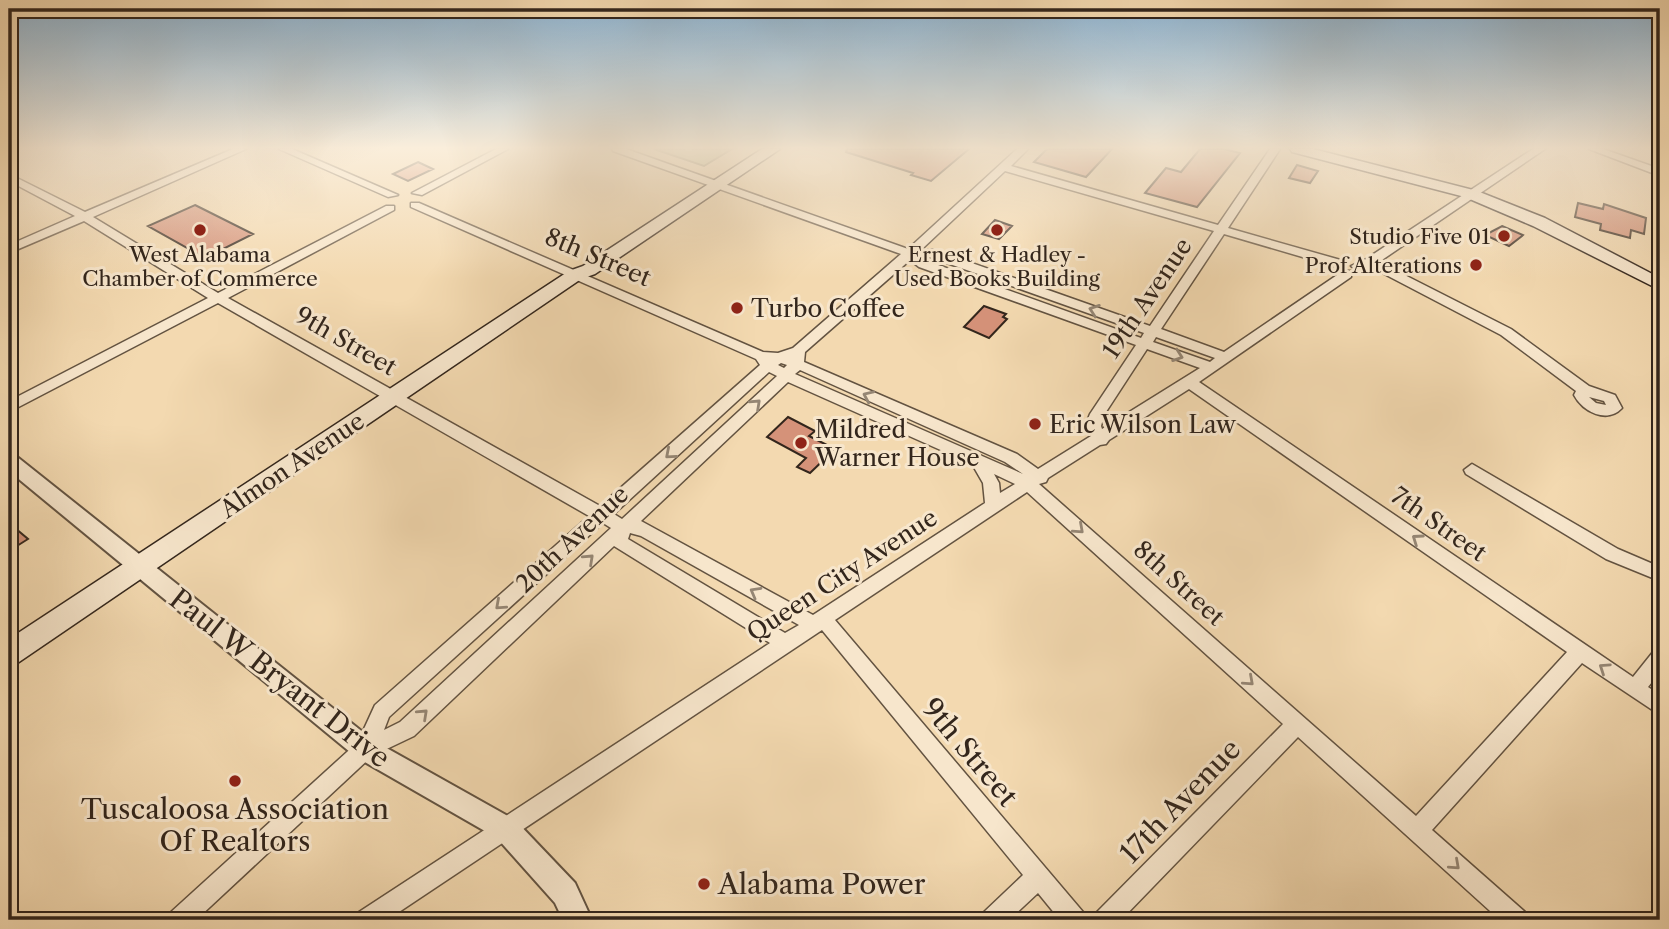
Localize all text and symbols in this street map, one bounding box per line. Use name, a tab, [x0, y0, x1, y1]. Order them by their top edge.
marker: West Alabama Chamber of Commerce	[192, 222, 208, 238]
street label: 8th Street	[541, 222, 656, 292]
marker: Ernest & Hadley - Used Books Building	[989, 222, 1005, 238]
place label: Studio Five 01	[1349, 224, 1490, 249]
marker: Studio Five 01	[1496, 228, 1512, 244]
street label: 19th Avenue	[1096, 233, 1198, 363]
place label: West Alabama Chamber of Commerce	[82, 242, 318, 291]
place label: Ernest & Hadley - Used Books Building	[894, 242, 1101, 291]
place label: Prof Alterations	[1305, 253, 1462, 278]
marker: Prof Alterations	[1468, 257, 1484, 273]
place label: Turbo Coffee	[751, 294, 905, 323]
street label: 9th Street	[290, 300, 402, 382]
marker: Turbo Coffee	[729, 300, 745, 316]
one-way arrow	[1089, 304, 1101, 318]
one-way arrow	[1172, 348, 1184, 362]
one-way arrow	[862, 390, 875, 404]
one-way arrow	[748, 400, 761, 413]
street label: Almon Avenue	[214, 406, 370, 524]
place label: Eric Wilson Law	[1049, 410, 1237, 439]
place label: Mildred Warner House	[814, 415, 980, 472]
marker: Eric Wilson Law	[1027, 416, 1043, 432]
marker: Mildred Warner House	[793, 435, 809, 451]
one-way arrow	[665, 446, 678, 458]
street label: 20th Avenue	[510, 480, 634, 598]
street label: 7th Street	[1386, 481, 1493, 568]
street label: Queen City Avenue	[742, 503, 942, 647]
one-way arrow	[1070, 521, 1083, 534]
one-way arrow	[1411, 534, 1424, 547]
street label: 8th Street	[1128, 535, 1231, 632]
one-way arrow	[581, 555, 594, 567]
street label: Paul W Bryant Drive	[163, 581, 397, 775]
one-way arrow	[750, 587, 762, 600]
one-way arrow	[495, 597, 508, 609]
one-way arrow	[1599, 664, 1612, 676]
one-way arrow	[1240, 673, 1253, 685]
street label: 9th Street	[915, 691, 1025, 813]
one-way arrow	[415, 710, 428, 723]
street label: 17th Avenue	[1113, 732, 1247, 870]
marker: Tuscaloosa Association Of Realtors	[227, 773, 243, 789]
place label: Tuscaloosa Association Of Realtors	[81, 792, 389, 858]
one-way arrow	[1447, 856, 1460, 869]
place label: Alabama Power	[717, 867, 926, 901]
marker: Alabama Power	[696, 876, 712, 892]

